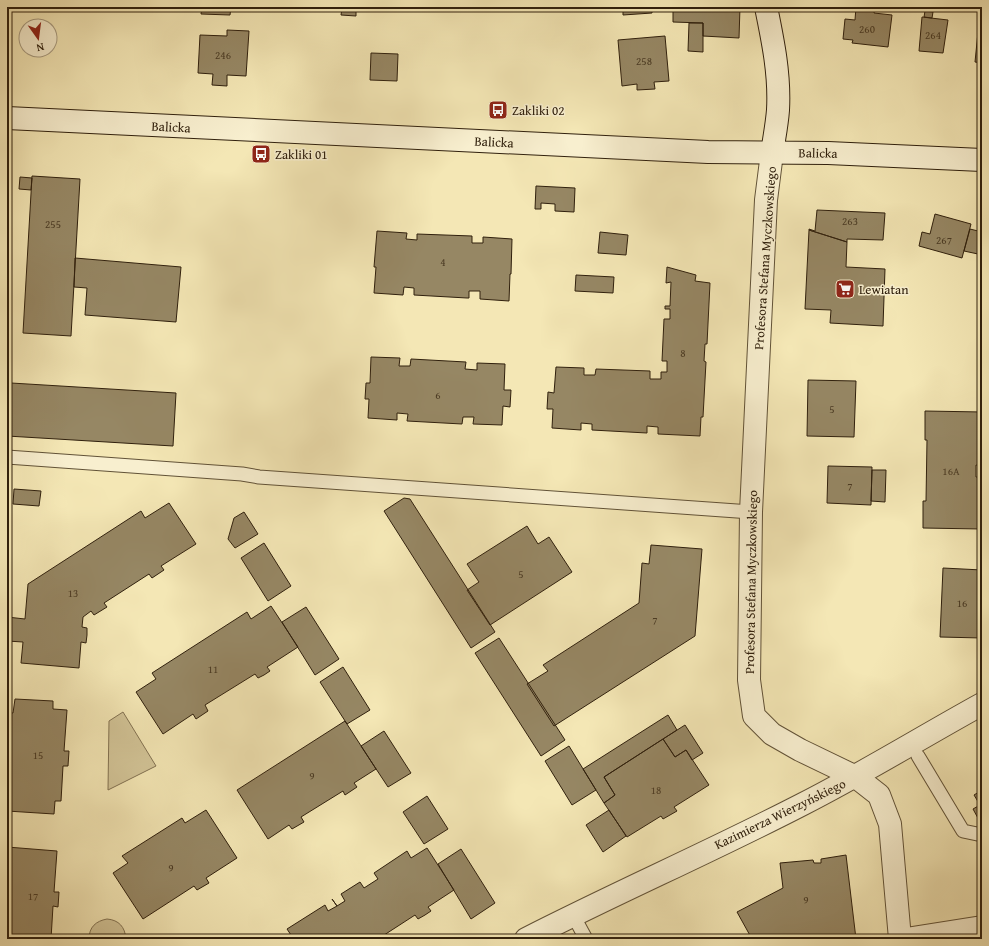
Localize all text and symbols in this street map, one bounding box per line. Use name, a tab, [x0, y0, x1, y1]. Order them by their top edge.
north arrow	[18, 18, 58, 58]
house number: 260	[859, 21, 875, 37]
house number: 264	[925, 27, 941, 43]
text: N	[34, 39, 46, 57]
house number: 246	[215, 47, 231, 63]
house number: 258	[636, 53, 652, 69]
bus stop icon: Zakliki 02	[487, 99, 509, 121]
place label: Zakliki 02	[512, 101, 565, 120]
street label: Balicka	[151, 116, 192, 138]
street label: Balicka	[474, 131, 515, 153]
bus stop icon: Zakliki 01	[250, 143, 272, 165]
street label: Balicka	[798, 143, 839, 163]
place label: Zakliki 01	[275, 145, 328, 164]
street label: Profesora Stefana Myczkowskiego	[749, 165, 781, 350]
house number: 263	[842, 213, 858, 229]
house number: 255	[45, 216, 61, 232]
house number: 267	[936, 232, 952, 248]
house number: 4	[440, 254, 446, 270]
supermarket icon: Lewiatan	[834, 278, 856, 300]
place label: Lewiatan	[859, 280, 909, 299]
house number: 8	[680, 345, 686, 361]
house number: 6	[435, 387, 441, 403]
house number: 5	[829, 401, 835, 417]
house number: 16A	[942, 463, 960, 479]
house number: 7	[847, 478, 853, 494]
street label: Profesora Stefana Myczkowskiego	[740, 490, 762, 674]
house number: 5	[518, 566, 524, 582]
house number: 13	[68, 585, 78, 601]
house number: 16	[957, 595, 967, 611]
house number: 7	[652, 612, 658, 628]
house number: 11	[208, 661, 218, 677]
house number: 15	[33, 747, 43, 763]
house number: 9	[309, 768, 315, 784]
street label: Kazimierza Wierzyńskiego	[711, 774, 849, 854]
house number: 18	[651, 782, 661, 798]
house number: 9	[168, 860, 174, 876]
house number: 17	[28, 888, 38, 904]
house number: 9	[803, 892, 809, 908]

